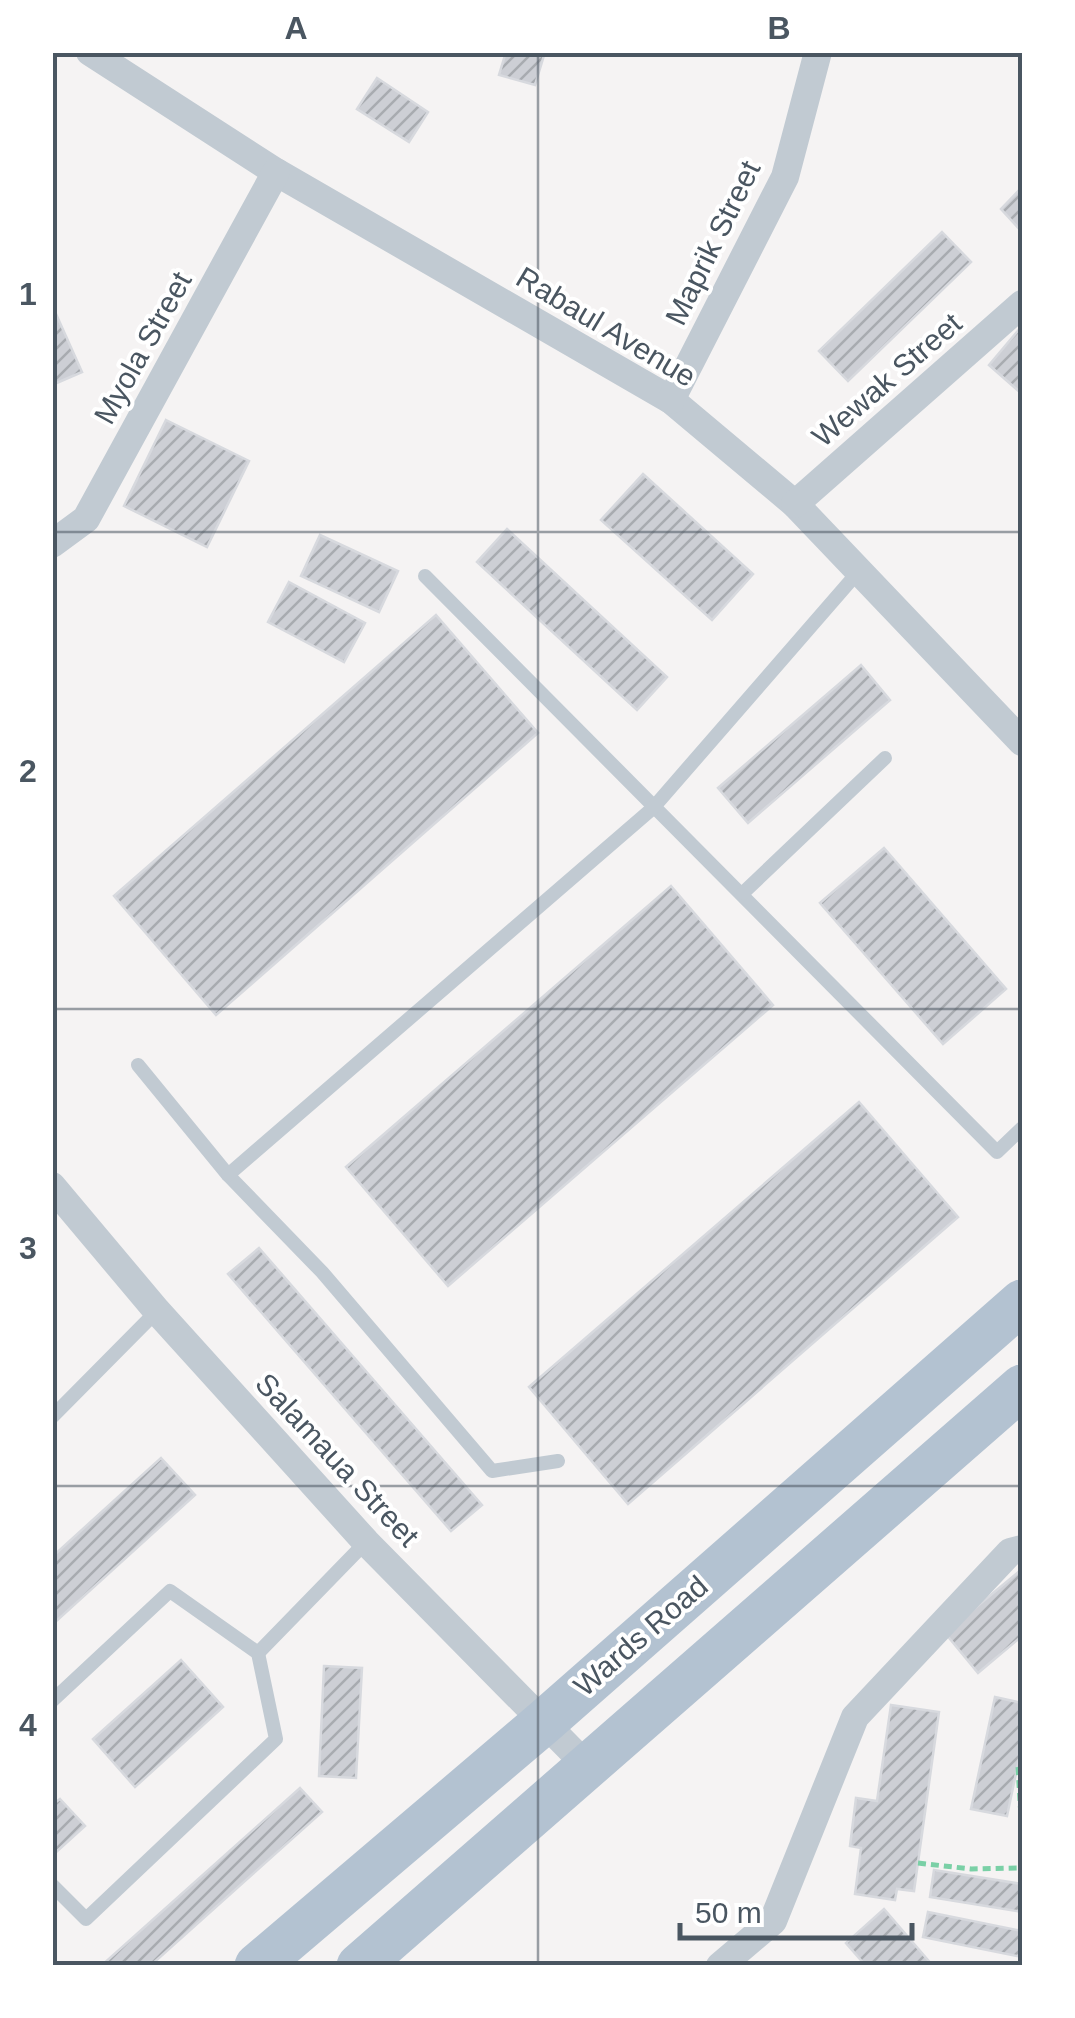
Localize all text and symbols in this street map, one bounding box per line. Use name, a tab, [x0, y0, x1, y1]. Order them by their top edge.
text: A	[284, 10, 308, 46]
text: B	[767, 10, 791, 46]
street label: Maprik Street	[659, 155, 767, 330]
street label: Rabaul Avenue	[511, 260, 702, 393]
street label: Myola Street	[87, 266, 198, 429]
text: 1	[19, 276, 37, 312]
street label: Wewak Street	[806, 306, 968, 453]
text: 2	[19, 753, 37, 789]
text: 3	[19, 1230, 37, 1266]
street label: Salamaua Street	[249, 1367, 426, 1553]
street label: Wards Road	[567, 1569, 714, 1702]
text: 4	[19, 1707, 37, 1743]
scale bar	[680, 1878, 912, 1940]
text: 50 m	[695, 1896, 762, 1929]

